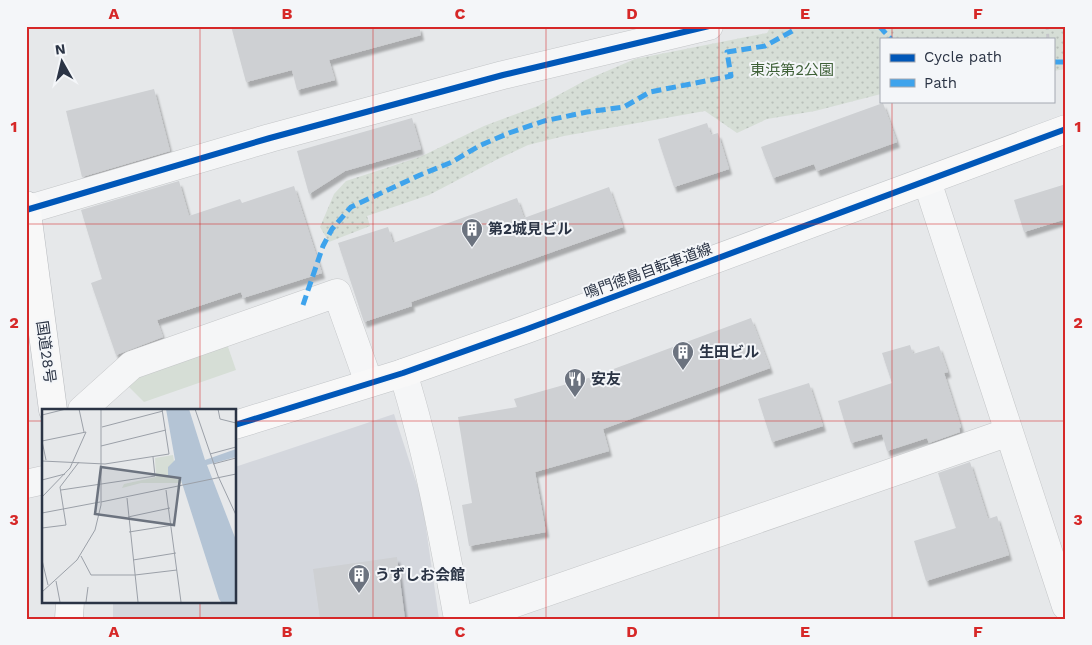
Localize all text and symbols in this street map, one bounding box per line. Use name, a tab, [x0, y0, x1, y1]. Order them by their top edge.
text: A	[109, 4, 120, 23]
text: B	[282, 4, 293, 23]
text: C	[455, 4, 466, 23]
text: D	[626, 4, 638, 23]
text: E	[800, 4, 810, 23]
text: F	[973, 4, 983, 23]
north arrow	[38, 38, 88, 88]
legend	[880, 38, 1054, 102]
text: N	[54, 40, 66, 58]
text: Cycle path	[924, 48, 1002, 66]
park label: 東浜第2公園	[750, 61, 834, 79]
text: Path	[924, 74, 957, 92]
text: 1	[11, 117, 17, 136]
text: 1	[1075, 117, 1081, 136]
building icon: 第2城見ビル	[460, 217, 484, 248]
place label: 第2城見ビル	[488, 220, 572, 238]
street label: 鳴門徳島自転車道線	[581, 239, 715, 303]
text: 2	[9, 313, 19, 332]
text: 2	[1073, 313, 1083, 332]
street label: 国道28号	[33, 320, 59, 384]
building icon: 生田ビル	[671, 340, 695, 371]
place label: 生田ビル	[699, 343, 759, 361]
restaurant icon: 安友	[563, 367, 587, 398]
place label: 安友	[591, 370, 621, 388]
inset map	[42, 409, 236, 602]
text: 3	[9, 510, 19, 529]
text: 3	[1073, 510, 1083, 529]
building icon: うずしお会館	[347, 563, 371, 594]
place label: うずしお会館	[375, 566, 465, 584]
text: A	[109, 622, 120, 641]
text: B	[282, 622, 293, 641]
text: C	[455, 622, 466, 641]
text: D	[626, 622, 638, 641]
text: E	[800, 622, 810, 641]
text: F	[973, 622, 983, 641]

